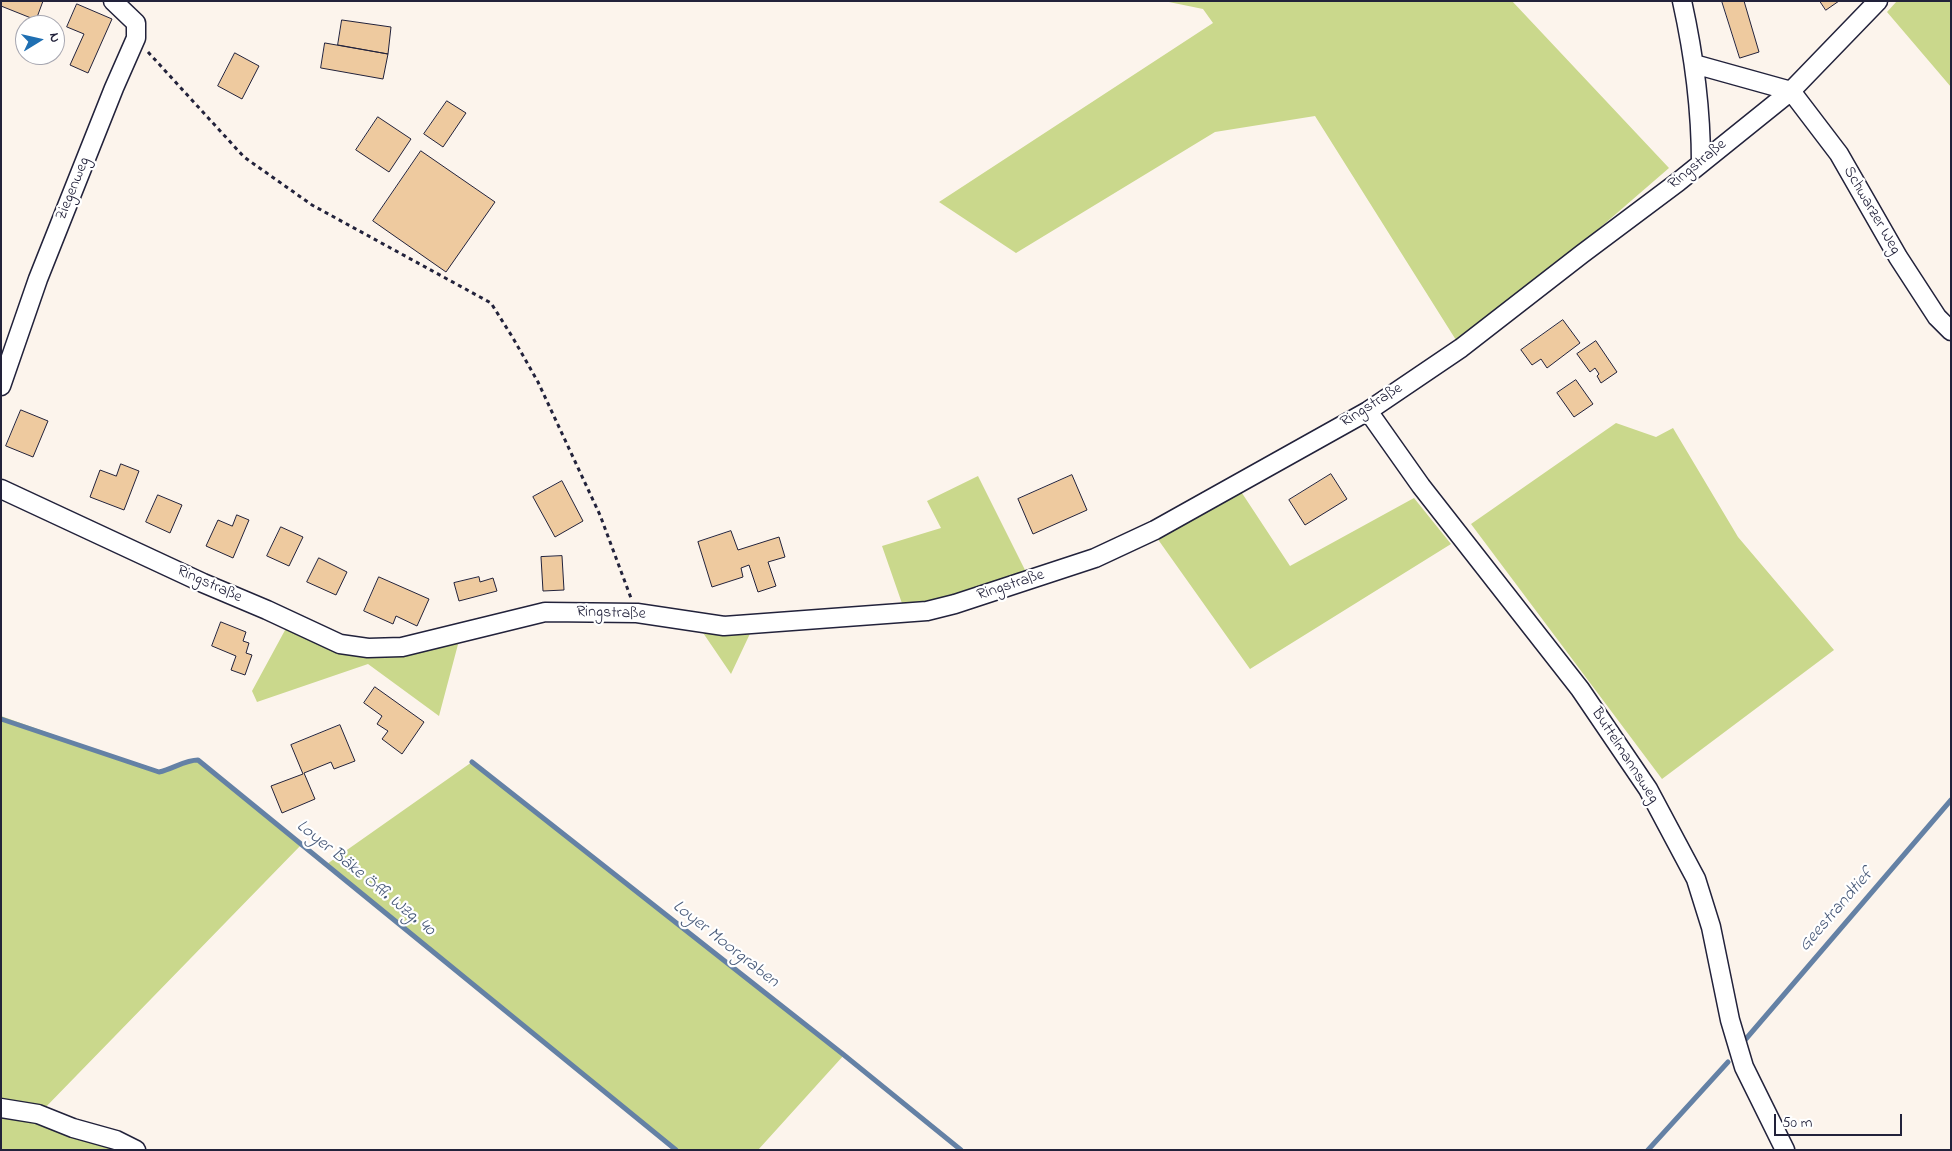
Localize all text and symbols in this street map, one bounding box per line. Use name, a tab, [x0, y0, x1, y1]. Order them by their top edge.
north arrow	[15, 15, 65, 65]
text: N	[43, 31, 65, 44]
street label: Ringstraße	[1665, 136, 1731, 194]
street label: Ziegenweg	[53, 155, 95, 223]
street label: Schwarzer Weg	[1838, 163, 1904, 259]
street label: Ringstraße	[1337, 379, 1407, 433]
street label: Ringstraße	[173, 562, 245, 608]
street label: Ringstraße	[975, 566, 1047, 606]
street label: Ringstraße	[576, 603, 646, 625]
street label: Buttelmannsweg	[1586, 705, 1662, 807]
water label: Loyer Bäke Öffl. Wzg. 40	[291, 816, 439, 942]
water label: Geestrandtief	[1795, 865, 1879, 957]
water label: Loyer Moorgraben	[667, 897, 783, 993]
scale bar	[1777, 1104, 1904, 1136]
text: 50 m	[1782, 1112, 1812, 1134]

